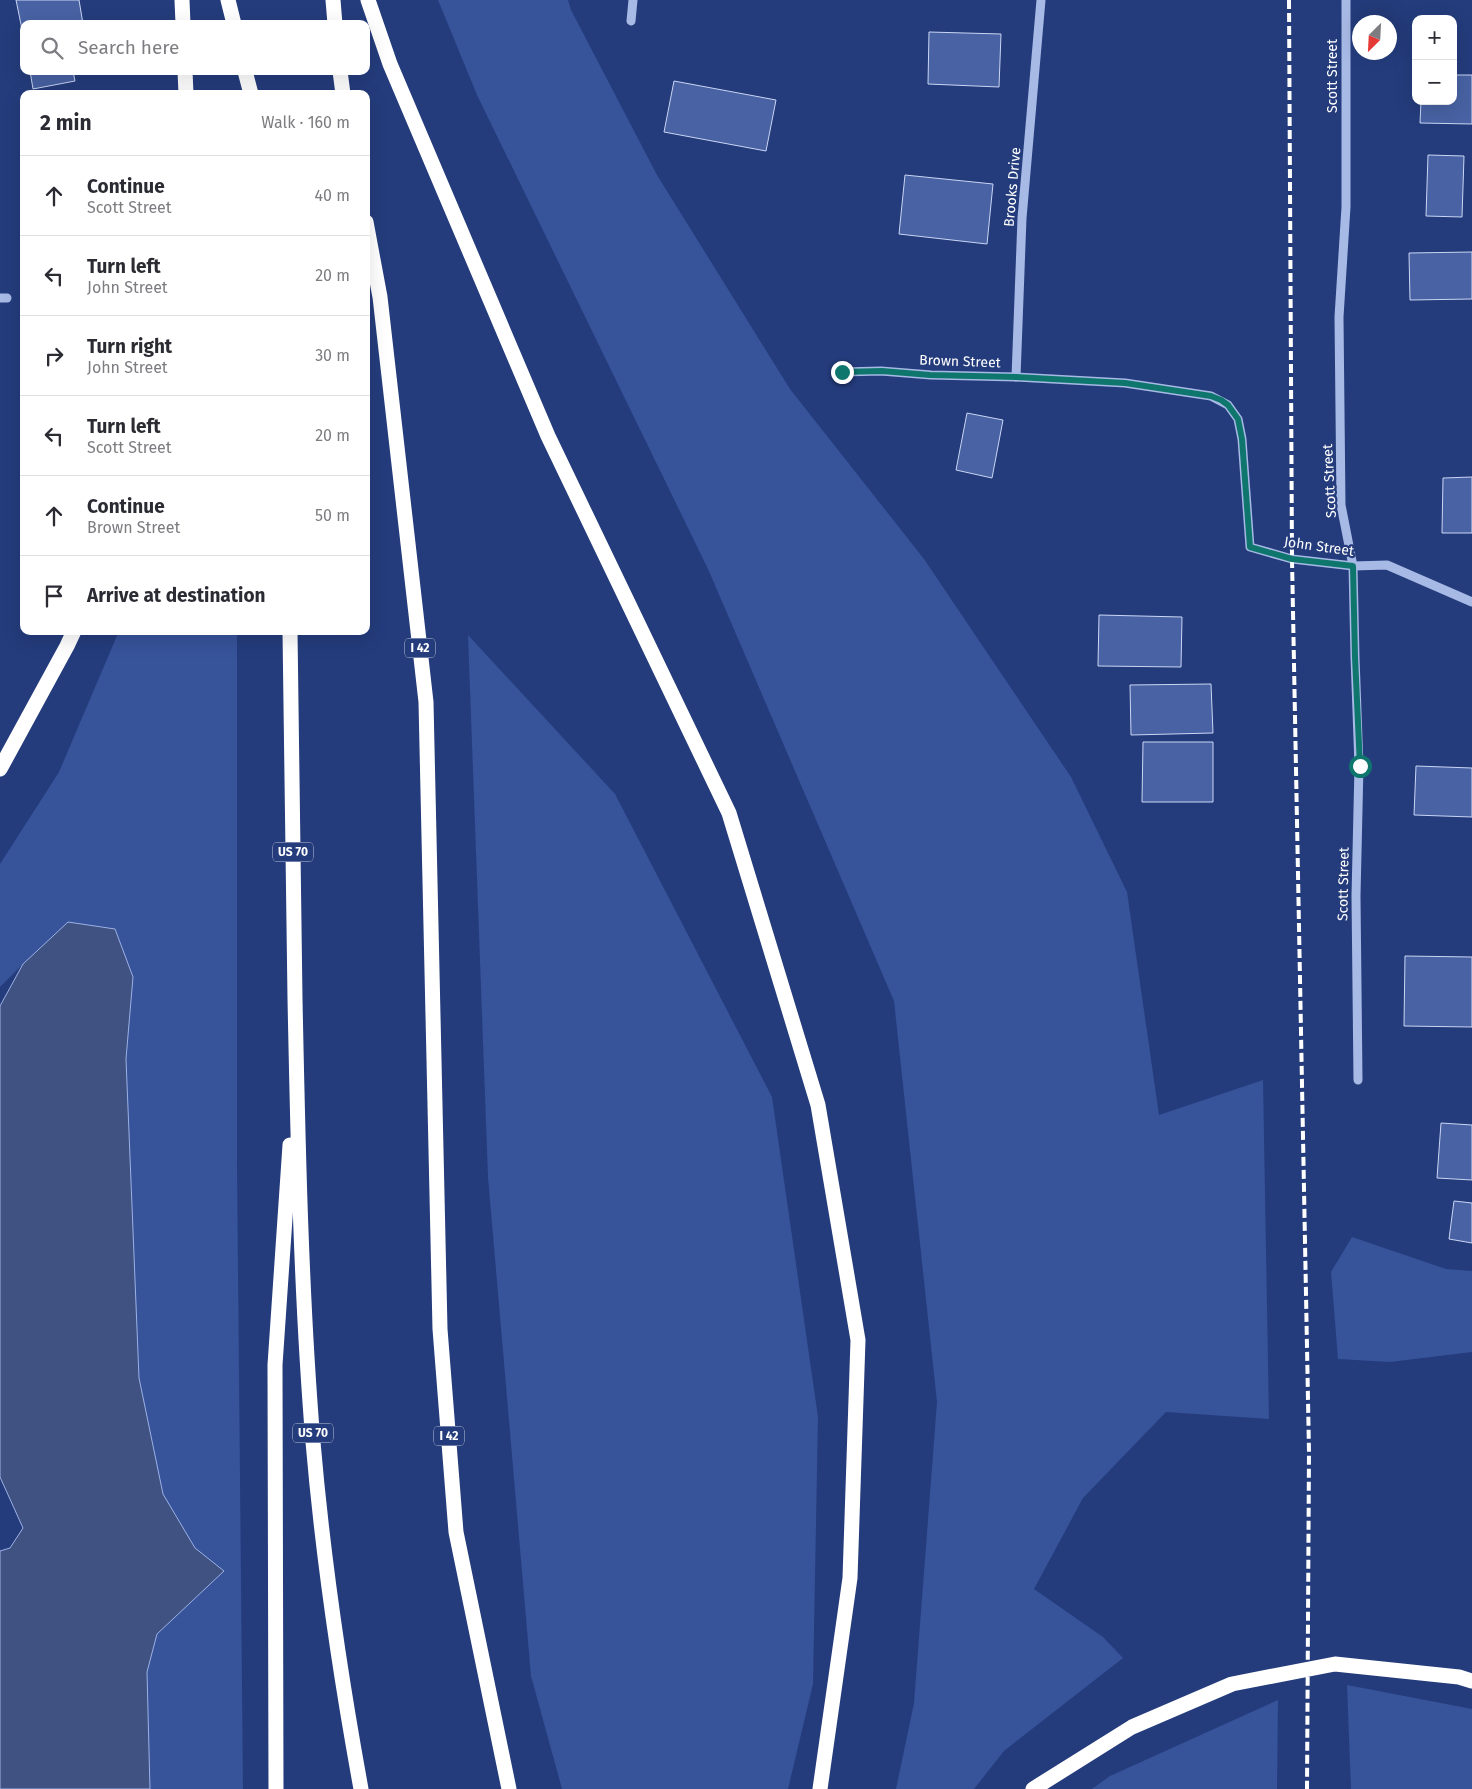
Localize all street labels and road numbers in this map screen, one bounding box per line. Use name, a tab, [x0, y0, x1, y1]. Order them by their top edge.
street label: Scott Street	[1324, 38, 1341, 113]
street label: Brooks Drive	[1001, 146, 1024, 228]
street label: Brown Street	[919, 352, 1002, 371]
street label: Scott Street	[1319, 443, 1340, 518]
street label: John Street	[1283, 533, 1356, 560]
road number: I 42	[405, 638, 435, 658]
road number: US 70	[273, 842, 313, 862]
street label: Scott Street	[1334, 846, 1353, 921]
road number: US 70	[293, 1424, 333, 1442]
road number: I 42	[434, 1426, 464, 1445]

